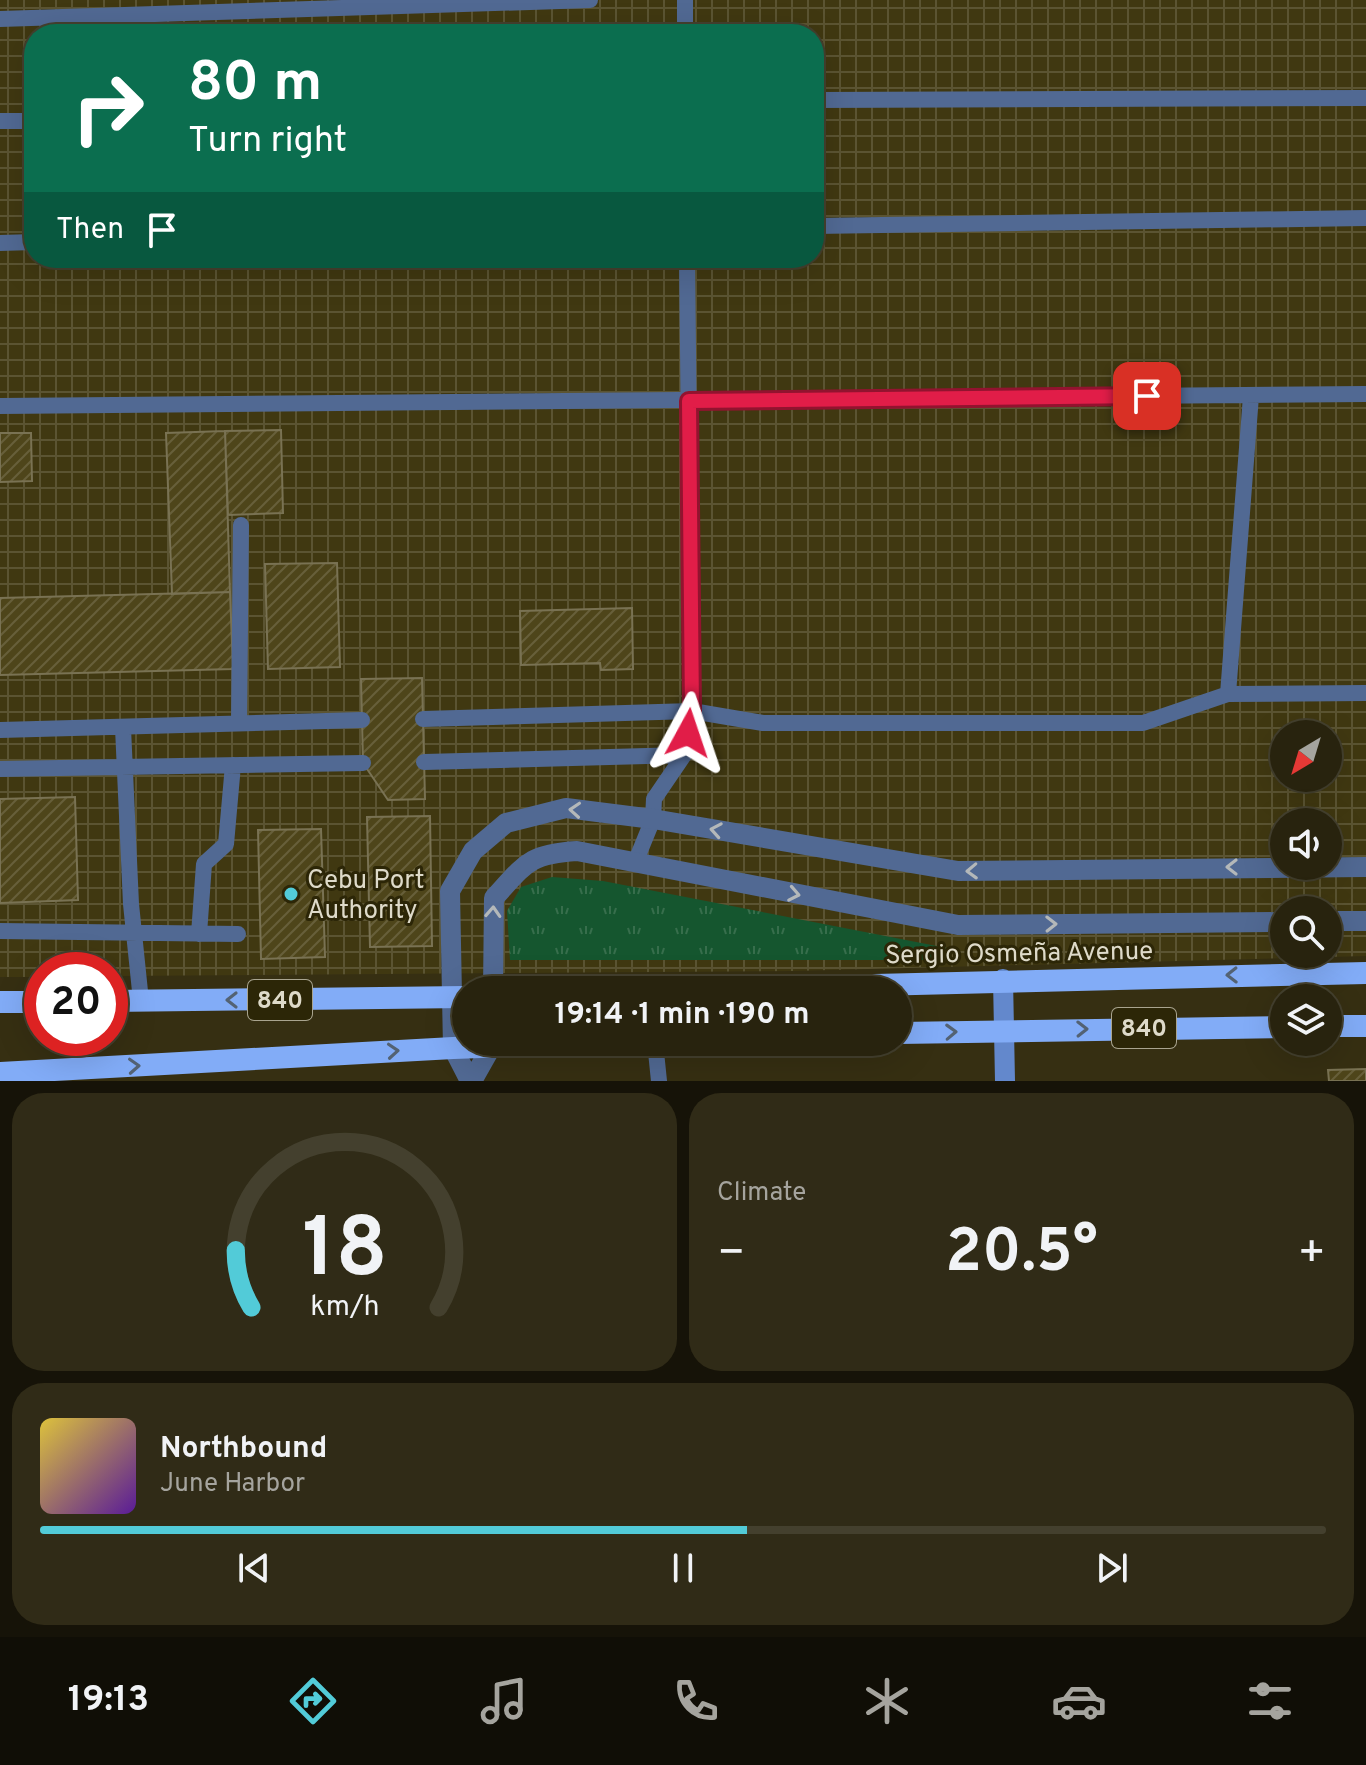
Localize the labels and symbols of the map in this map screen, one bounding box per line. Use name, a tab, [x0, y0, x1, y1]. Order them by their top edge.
pin	[1113, 362, 1181, 430]
position arrow	[646, 691, 730, 775]
north arrow	[1270, 720, 1342, 792]
one-way arrow	[568, 802, 581, 819]
one-way arrow	[709, 822, 722, 839]
one-way arrow	[1225, 858, 1238, 876]
one-way arrow	[965, 862, 978, 879]
place label: Cebu Port Authority	[307, 865, 424, 928]
one-way arrow	[788, 884, 801, 901]
marker: Cebu Port Authority	[282, 885, 300, 903]
one-way arrow	[485, 905, 502, 918]
one-way arrow	[1045, 915, 1058, 933]
street label: Sergio Osmeña Avenue	[885, 936, 1153, 973]
speed limit sign: 20	[24, 952, 128, 1056]
one-way arrow	[1225, 967, 1238, 984]
road number: 840	[248, 980, 312, 1020]
one-way arrow	[225, 991, 238, 1009]
road number: 840	[1112, 1008, 1176, 1048]
one-way arrow	[1076, 1020, 1089, 1038]
one-way arrow	[945, 1023, 958, 1040]
one-way arrow	[387, 1043, 400, 1060]
one-way arrow	[128, 1058, 141, 1075]

